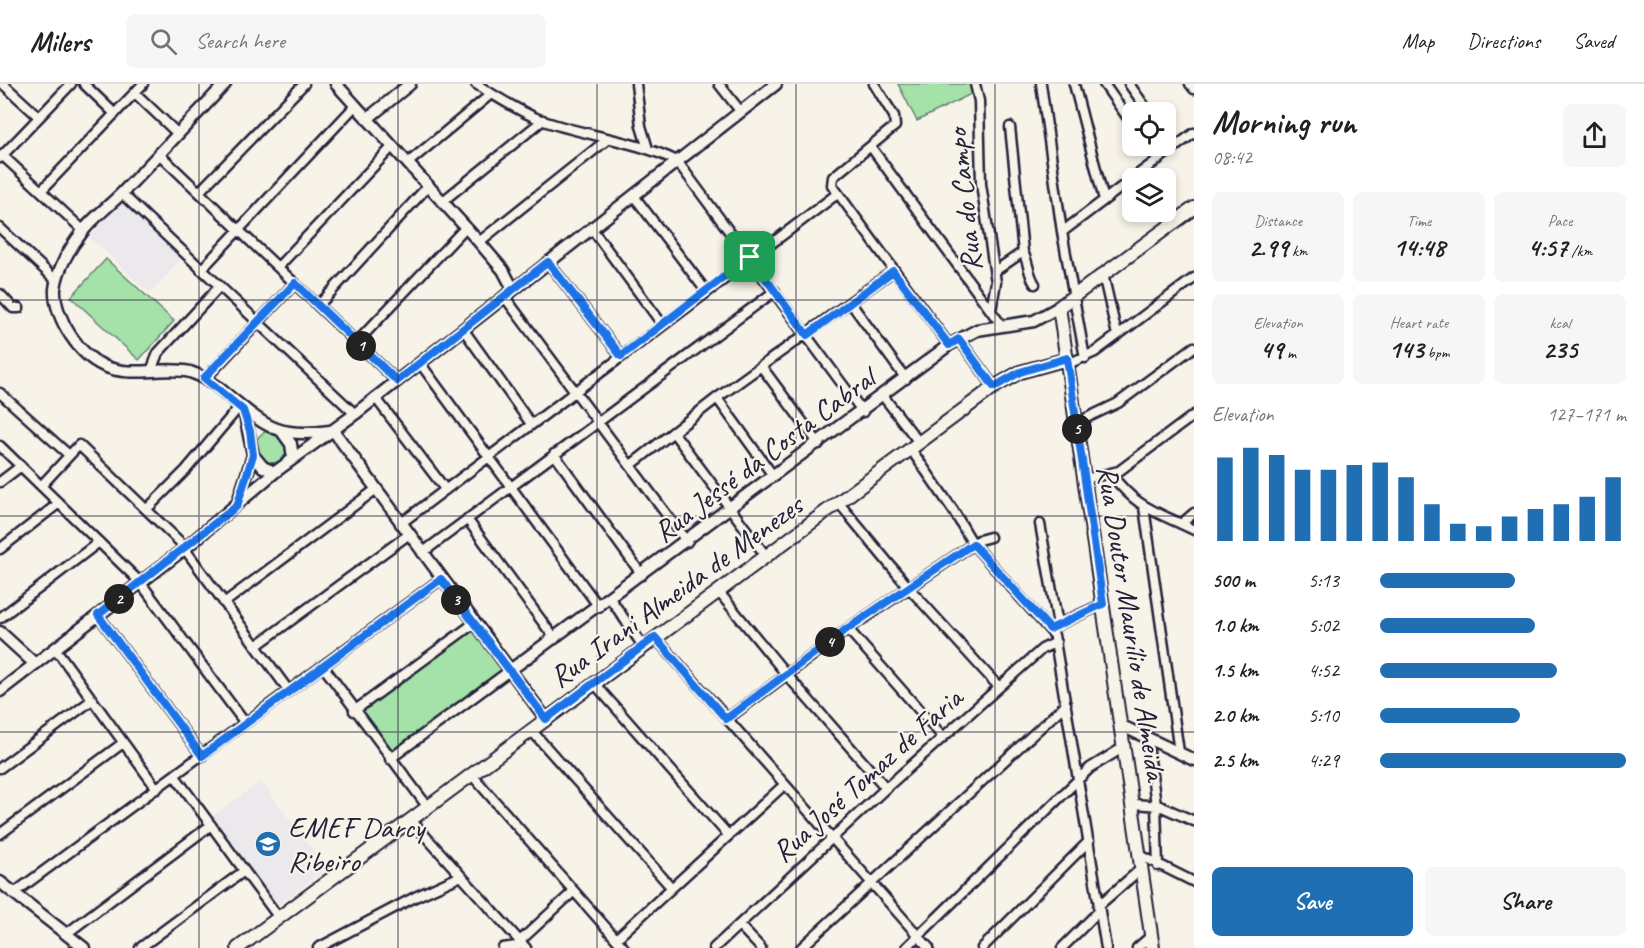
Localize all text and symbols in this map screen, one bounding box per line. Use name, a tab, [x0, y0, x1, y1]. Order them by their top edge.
search box	[126, 14, 546, 68]
text: Milers	[30, 24, 90, 59]
icon: search	[147, 25, 180, 58]
text: Search here	[195, 27, 285, 55]
text: Map	[1402, 28, 1434, 54]
text: Directions	[1467, 28, 1540, 54]
text: Saved	[1573, 28, 1614, 54]
text: Morning run	[1212, 101, 1356, 143]
map controls	[1122, 102, 1176, 222]
button: locate	[1122, 102, 1176, 156]
button: share	[1563, 104, 1626, 167]
street label: Rua do Campo	[937, 124, 990, 273]
text: 08:42	[1212, 145, 1252, 170]
button: layers	[1122, 168, 1176, 222]
text: Distance	[1254, 211, 1302, 231]
text: Time	[1407, 211, 1431, 231]
text: Pace	[1548, 211, 1572, 231]
pin	[724, 231, 775, 282]
text: 2.99	[1248, 231, 1288, 264]
text: 14:48	[1393, 231, 1445, 264]
text: 4:57	[1528, 231, 1567, 264]
icon: arrive	[733, 240, 766, 273]
text: km	[1288, 241, 1308, 261]
text: /km	[1567, 241, 1592, 261]
text: Elevation	[1253, 313, 1303, 333]
text: Heart rate	[1390, 313, 1448, 333]
text: kcal	[1549, 313, 1571, 333]
pin: 1	[346, 331, 376, 361]
text: 49	[1260, 333, 1283, 366]
text: 143	[1389, 333, 1424, 366]
text: 235	[1543, 333, 1577, 366]
text: 1	[357, 336, 365, 356]
text: m	[1283, 343, 1296, 363]
text: bpm	[1424, 343, 1449, 363]
street label: Rua Jessé da Costa Cabral	[646, 356, 886, 551]
text: Elevation	[1212, 402, 1274, 427]
text: 127–171 m	[1547, 402, 1626, 427]
pin: 5	[1062, 414, 1092, 444]
text: 5	[1074, 419, 1080, 439]
street label: Rua Doutor Maurílio de Almeida	[1088, 463, 1176, 786]
street label: Rua Irani Almeida de Menezes	[542, 485, 812, 696]
text: 500 m	[1212, 568, 1255, 593]
text: 5:13	[1308, 568, 1339, 593]
pin: 2	[104, 584, 134, 614]
pin: 3	[441, 585, 471, 615]
text: 2	[115, 589, 123, 609]
text: 3	[452, 590, 460, 610]
text: 1.0 km	[1212, 613, 1259, 638]
text: 5:02	[1308, 613, 1339, 638]
pin: 4	[815, 627, 845, 657]
text: 4	[826, 632, 834, 652]
text: 1.5 km	[1212, 658, 1258, 683]
text: 4:52	[1308, 658, 1339, 683]
street label: Rua José Tomaz de Faria	[764, 678, 972, 870]
text: 2.0 km	[1212, 703, 1259, 728]
text: 5:10	[1308, 703, 1339, 728]
text: 2.5 km	[1212, 748, 1258, 773]
text: 4:29	[1308, 748, 1339, 773]
place label: EMEF Darcy Ribeiro	[288, 808, 427, 880]
school or university icon: EMEF Darcy Ribeiro	[253, 829, 283, 859]
button: Save	[1212, 867, 1413, 936]
button: Share	[1425, 867, 1626, 936]

